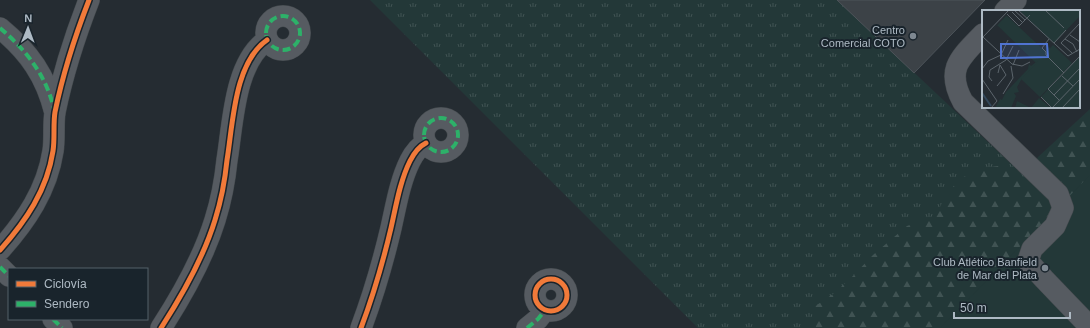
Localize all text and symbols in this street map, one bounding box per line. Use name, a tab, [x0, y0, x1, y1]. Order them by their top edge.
north arrow	[8, 8, 48, 48]
inset map	[982, 10, 1080, 108]
text: N	[24, 12, 32, 24]
place label: Centro Comercial COTO	[821, 24, 905, 49]
marker: Centro Comercial COTO	[908, 31, 918, 41]
place label: Club Atlético Banfield de Mar del Plata	[933, 256, 1038, 281]
marker: Club Atlético Banfield de Mar del Plata	[1040, 263, 1050, 273]
legend	[8, 268, 148, 320]
text: Ciclovía	[44, 277, 87, 291]
scale bar	[954, 294, 1070, 320]
text: Sendero	[44, 297, 90, 311]
text: 50 m	[960, 301, 987, 315]

